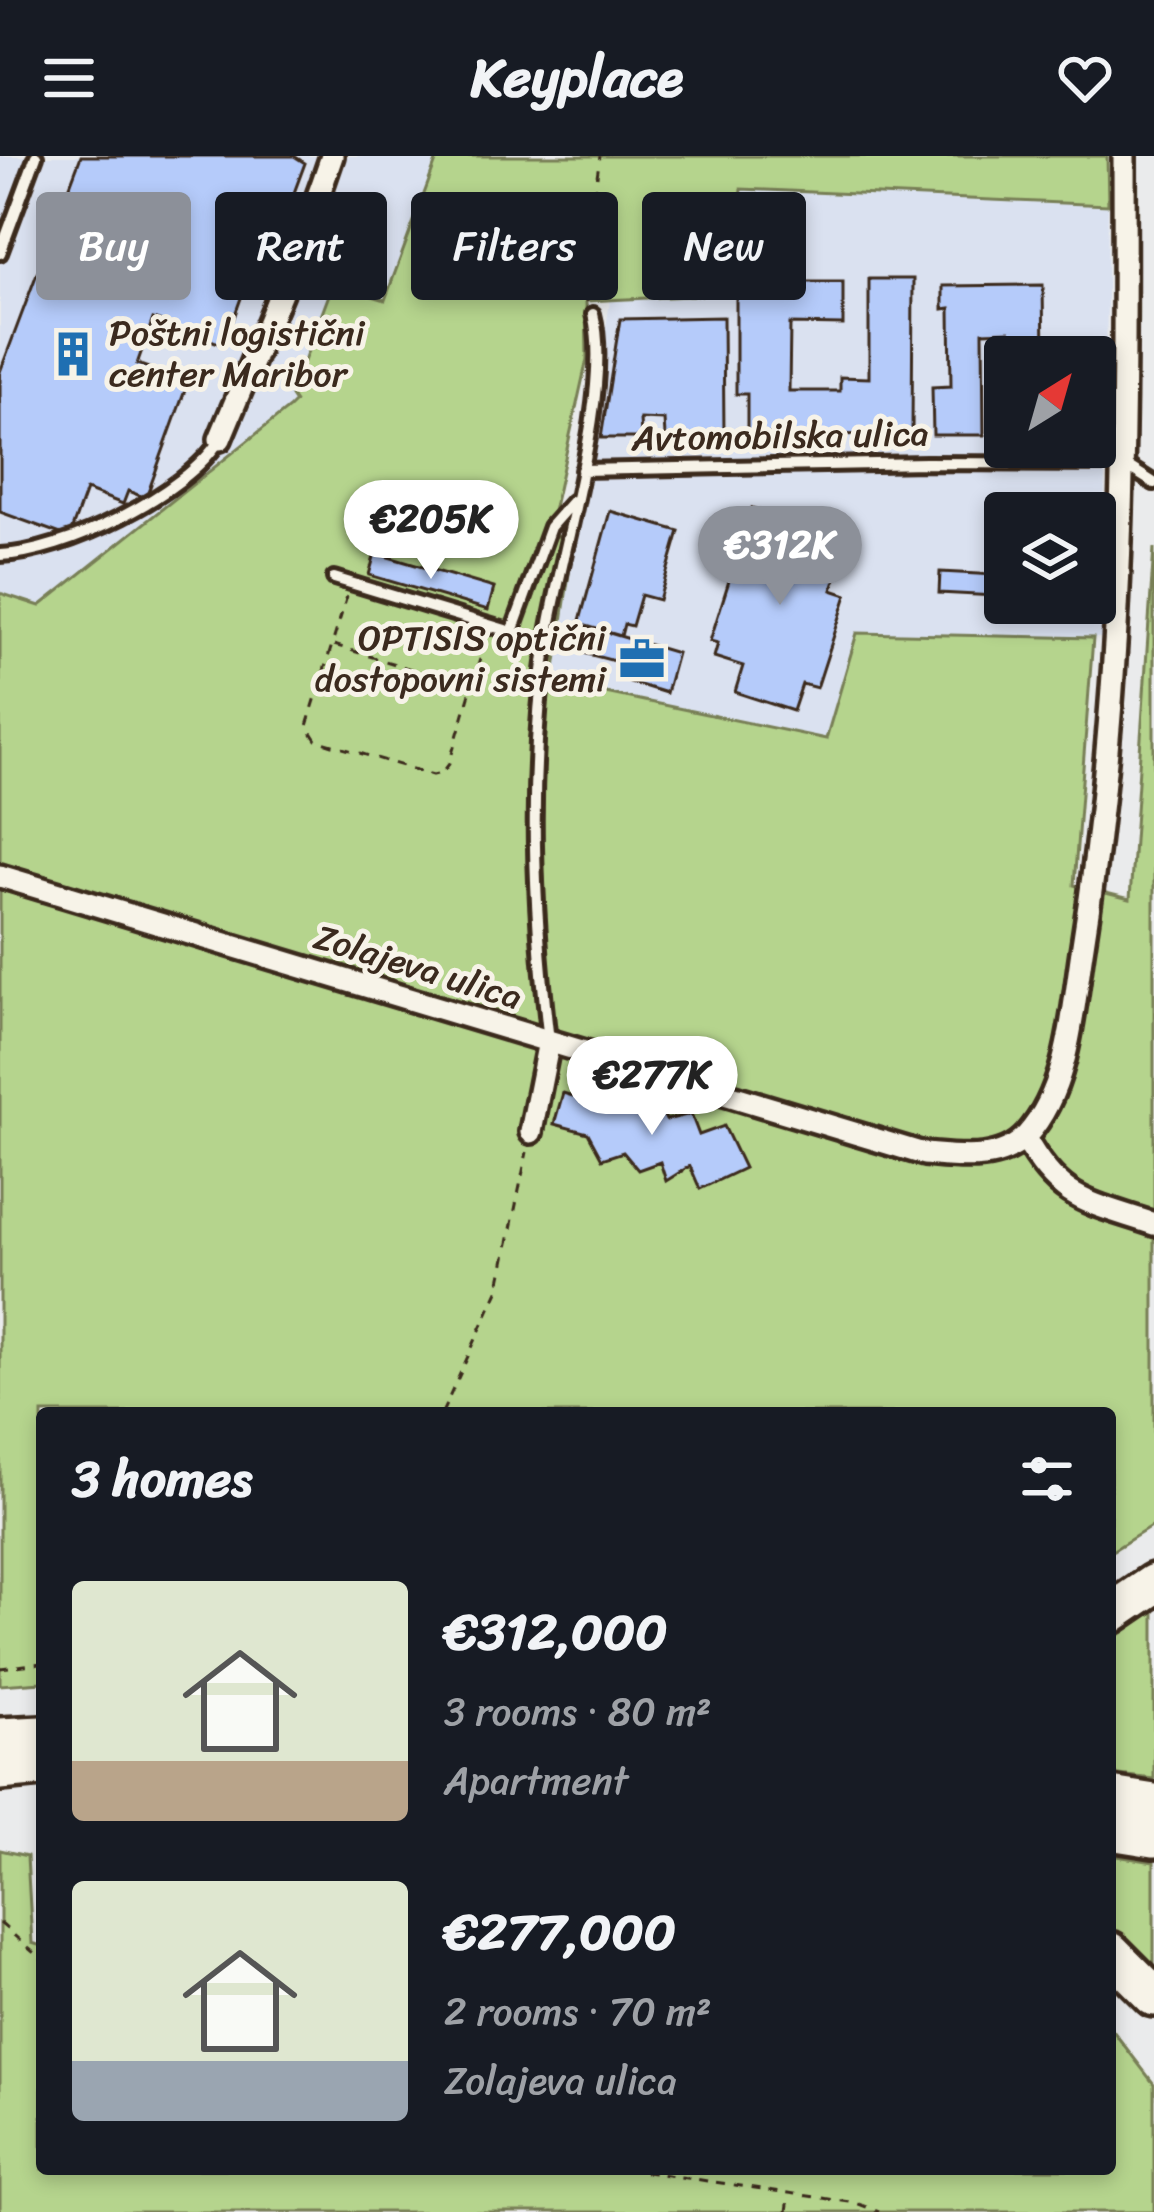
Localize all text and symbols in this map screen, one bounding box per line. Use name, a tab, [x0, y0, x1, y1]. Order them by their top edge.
text: Keyplace	[471, 30, 683, 126]
icon: menu	[36, 45, 102, 111]
icon: heart	[1052, 45, 1118, 111]
chip: Buy	[36, 192, 191, 300]
chip: Rent	[215, 192, 387, 300]
chip: Filters	[411, 192, 618, 300]
chip: New	[642, 192, 806, 300]
place label: Poštni logistični center Maribor	[109, 301, 366, 406]
building icon: Poštni logistični center Maribor	[48, 329, 98, 379]
north arrow	[984, 336, 1116, 468]
map controls	[984, 336, 1116, 624]
street label: Avtomobilska ulica	[630, 401, 929, 471]
pin: €205K	[347, 480, 515, 582]
text: €205K	[371, 484, 491, 553]
button: layers	[984, 492, 1116, 624]
pin: €312K	[696, 506, 864, 608]
text: €312K	[725, 510, 835, 579]
place label: OPTISIS optični dostopovni sistemi	[314, 606, 607, 711]
office icon: OPTISIS optični dostopovni sistemi	[617, 634, 667, 684]
street label: Zolajeva ulica	[306, 905, 530, 1029]
pin: €277K	[568, 1036, 736, 1138]
text: €277K	[594, 1040, 710, 1109]
text: 3 homes	[72, 1434, 252, 1524]
icon: filters	[1014, 1446, 1080, 1512]
text: €312,000	[444, 1587, 668, 1677]
icon: home	[168, 1629, 312, 1773]
text: 3 rooms · 80 m²	[444, 1677, 711, 1746]
text: Apartment	[444, 1746, 628, 1815]
text: €277,000	[444, 1887, 676, 1977]
icon: home	[168, 1929, 312, 2073]
text: 2 rooms · 70 m²	[444, 1977, 711, 2046]
text: Zolajeva ulica	[444, 2046, 677, 2115]

